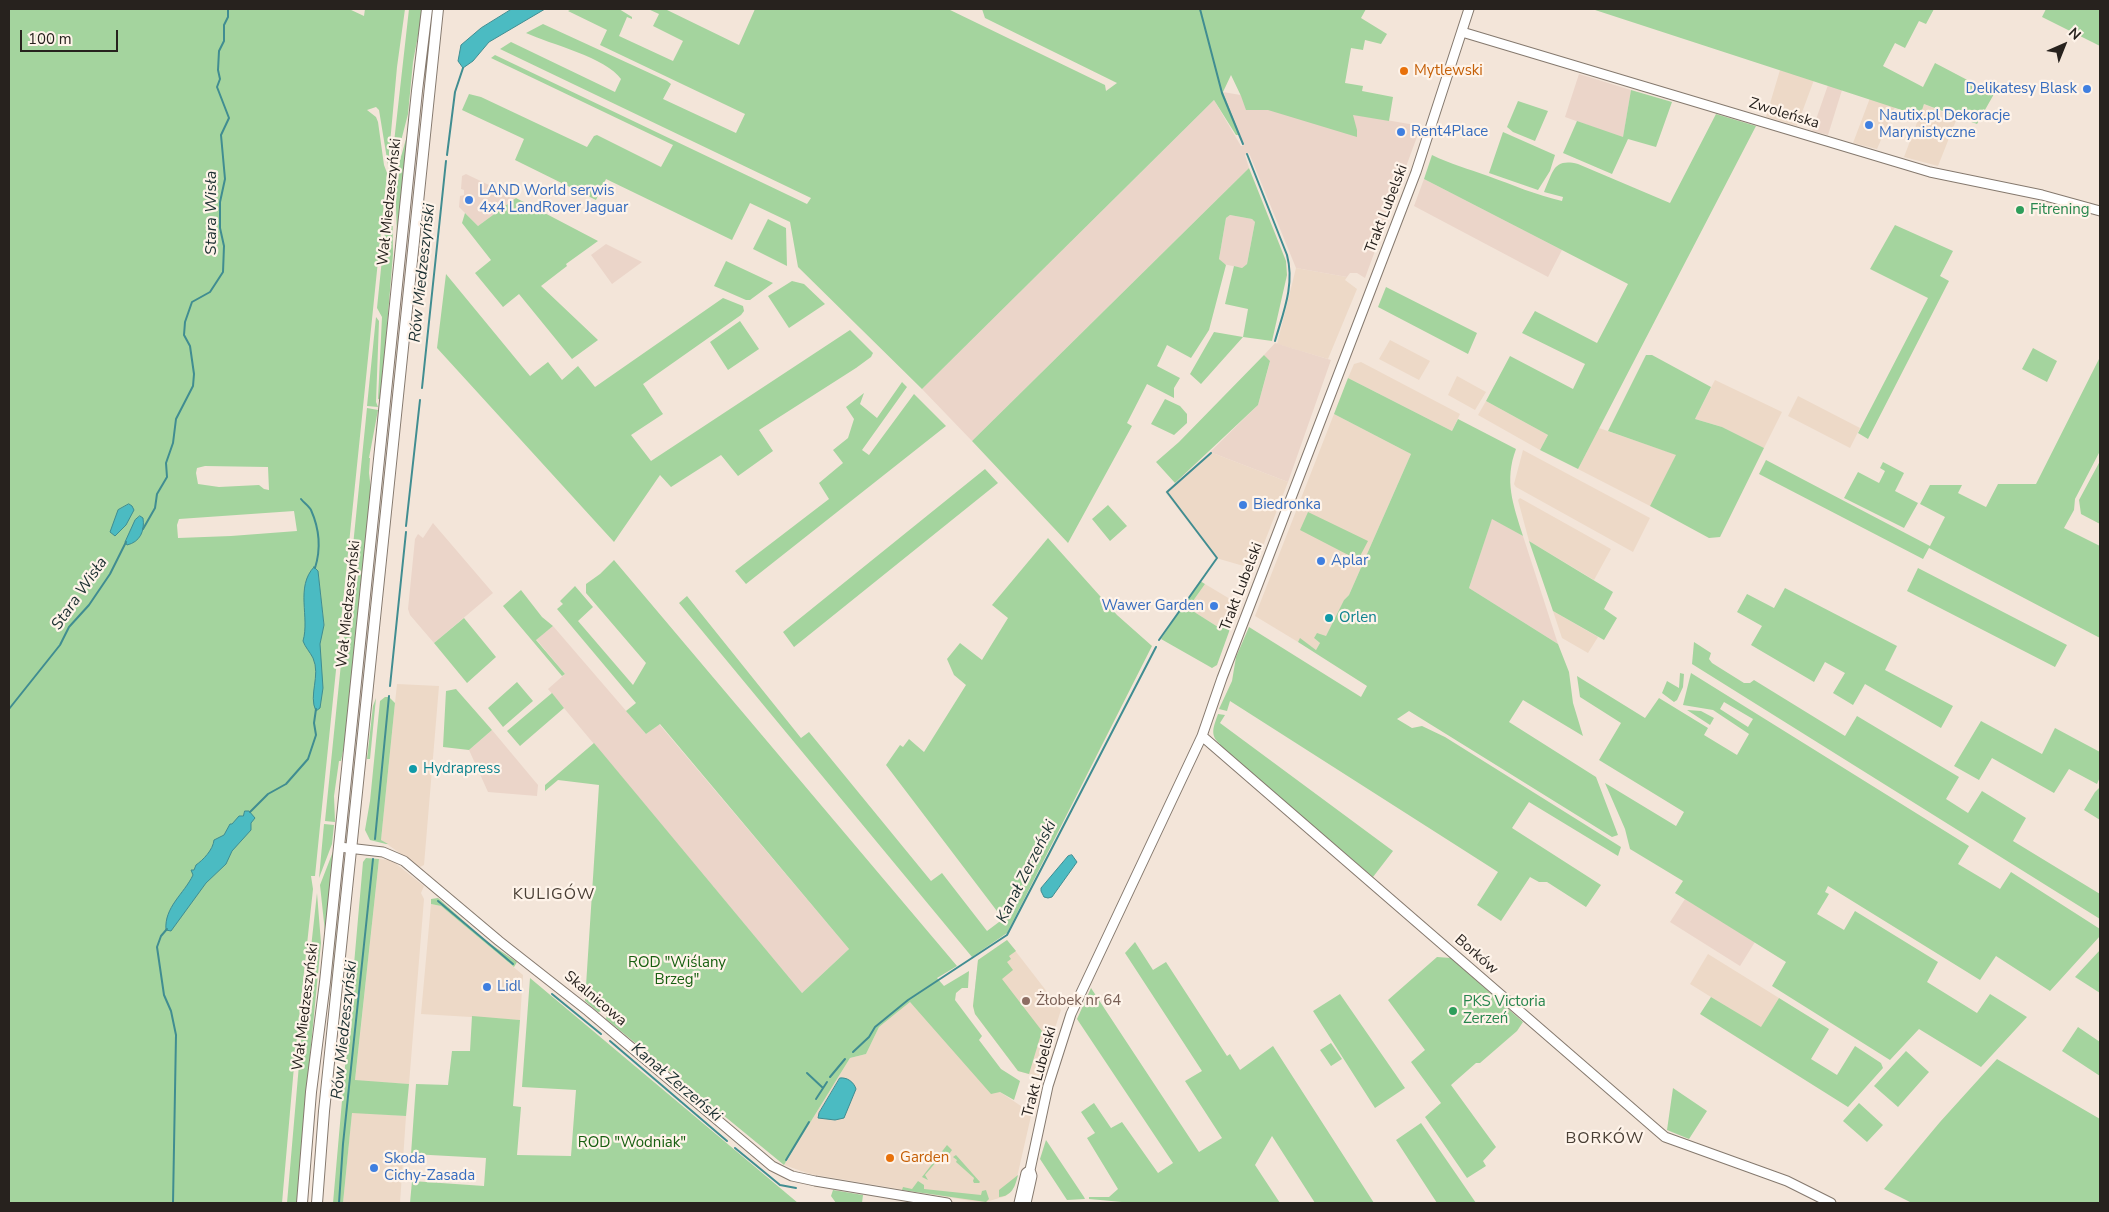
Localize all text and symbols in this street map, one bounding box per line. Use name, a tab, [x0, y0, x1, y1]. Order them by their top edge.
scale bar	[22, 20, 120, 52]
north arrow	[2039, 20, 2089, 70]
text: N	[2064, 23, 2085, 44]
text: 100 m	[28, 29, 72, 49]
place label: Mytlewski	[1414, 62, 1483, 80]
marker: Mytlewski	[1398, 65, 1410, 77]
place label: Delikatesy Blask	[1966, 80, 2077, 98]
marker: Delikatesy Blask	[2081, 83, 2093, 95]
street label: Zwoleńska	[1747, 95, 1821, 133]
place label: Nautix.pl Dekoracje Marynistyczne	[1879, 107, 2010, 142]
marker: Nautix.pl Dekoracje Marynistyczne	[1863, 119, 1875, 131]
place label: Rent4Place	[1411, 123, 1488, 141]
marker: Rent4Place	[1395, 126, 1407, 138]
street label: Wał Miedzeszyński	[374, 137, 406, 267]
street label: Trakt Lubelski	[1362, 162, 1412, 256]
water label: Stara Wisła	[202, 171, 222, 255]
place label: LAND World serwis 4x4 LandRover Jaguar	[479, 182, 628, 217]
marker: LAND World serwis 4x4 LandRover Jaguar	[463, 194, 475, 206]
place label: Fitrening	[2030, 201, 2090, 219]
water label: Rów Miedzeszyński	[406, 203, 440, 343]
marker: Fitrening	[2014, 204, 2026, 216]
place label: Biedronka	[1253, 496, 1321, 514]
marker: Biedronka	[1237, 499, 1249, 511]
street label: Wał Miedzeszyński	[333, 539, 365, 669]
street label: Trakt Lubelski	[1217, 540, 1267, 634]
place label: Aplar	[1331, 552, 1368, 570]
water label: Stara Wisła	[48, 554, 112, 634]
marker: Aplar	[1315, 555, 1327, 567]
place label: Wawer Garden	[1101, 597, 1204, 615]
marker: Wawer Garden	[1208, 600, 1220, 612]
place label: Orlen	[1339, 609, 1377, 627]
marker: Orlen	[1323, 612, 1335, 624]
place label: Hydrapress	[423, 760, 500, 778]
marker: Hydrapress	[407, 763, 419, 775]
water label: Kanał Zerzeński	[993, 817, 1061, 927]
district label: KULIGÓW	[512, 885, 596, 905]
street label: Borków	[1450, 931, 1502, 979]
street label: Wał Miedzeszyński	[289, 942, 323, 1072]
park label: ROD "Wiślany Brzeg"	[628, 954, 726, 989]
water label: Rów Miedzeszyński	[328, 960, 362, 1100]
street label: Skalnicowa	[560, 968, 630, 1030]
place label: Lidl	[497, 978, 522, 996]
marker: Lidl	[481, 981, 493, 993]
place label: Żłobek nr 64	[1036, 992, 1121, 1010]
place label: PKS Victoria Zerzeń	[1463, 993, 1546, 1028]
marker: Żłobek nr 64	[1020, 995, 1032, 1007]
marker: PKS Victoria Zerzeń	[1447, 1005, 1459, 1017]
street label: Trakt Lubelski	[1019, 1025, 1061, 1119]
water label: Kanał Zerzeński	[627, 1039, 725, 1127]
district label: BORKÓW	[1565, 1129, 1645, 1149]
park label: ROD "Wodniak"	[578, 1134, 686, 1152]
place label: Garden	[900, 1149, 949, 1167]
place label: Skoda Cichy-Zasada	[384, 1150, 475, 1185]
marker: Garden	[884, 1152, 896, 1164]
marker: Skoda Cichy-Zasada	[368, 1162, 380, 1174]

